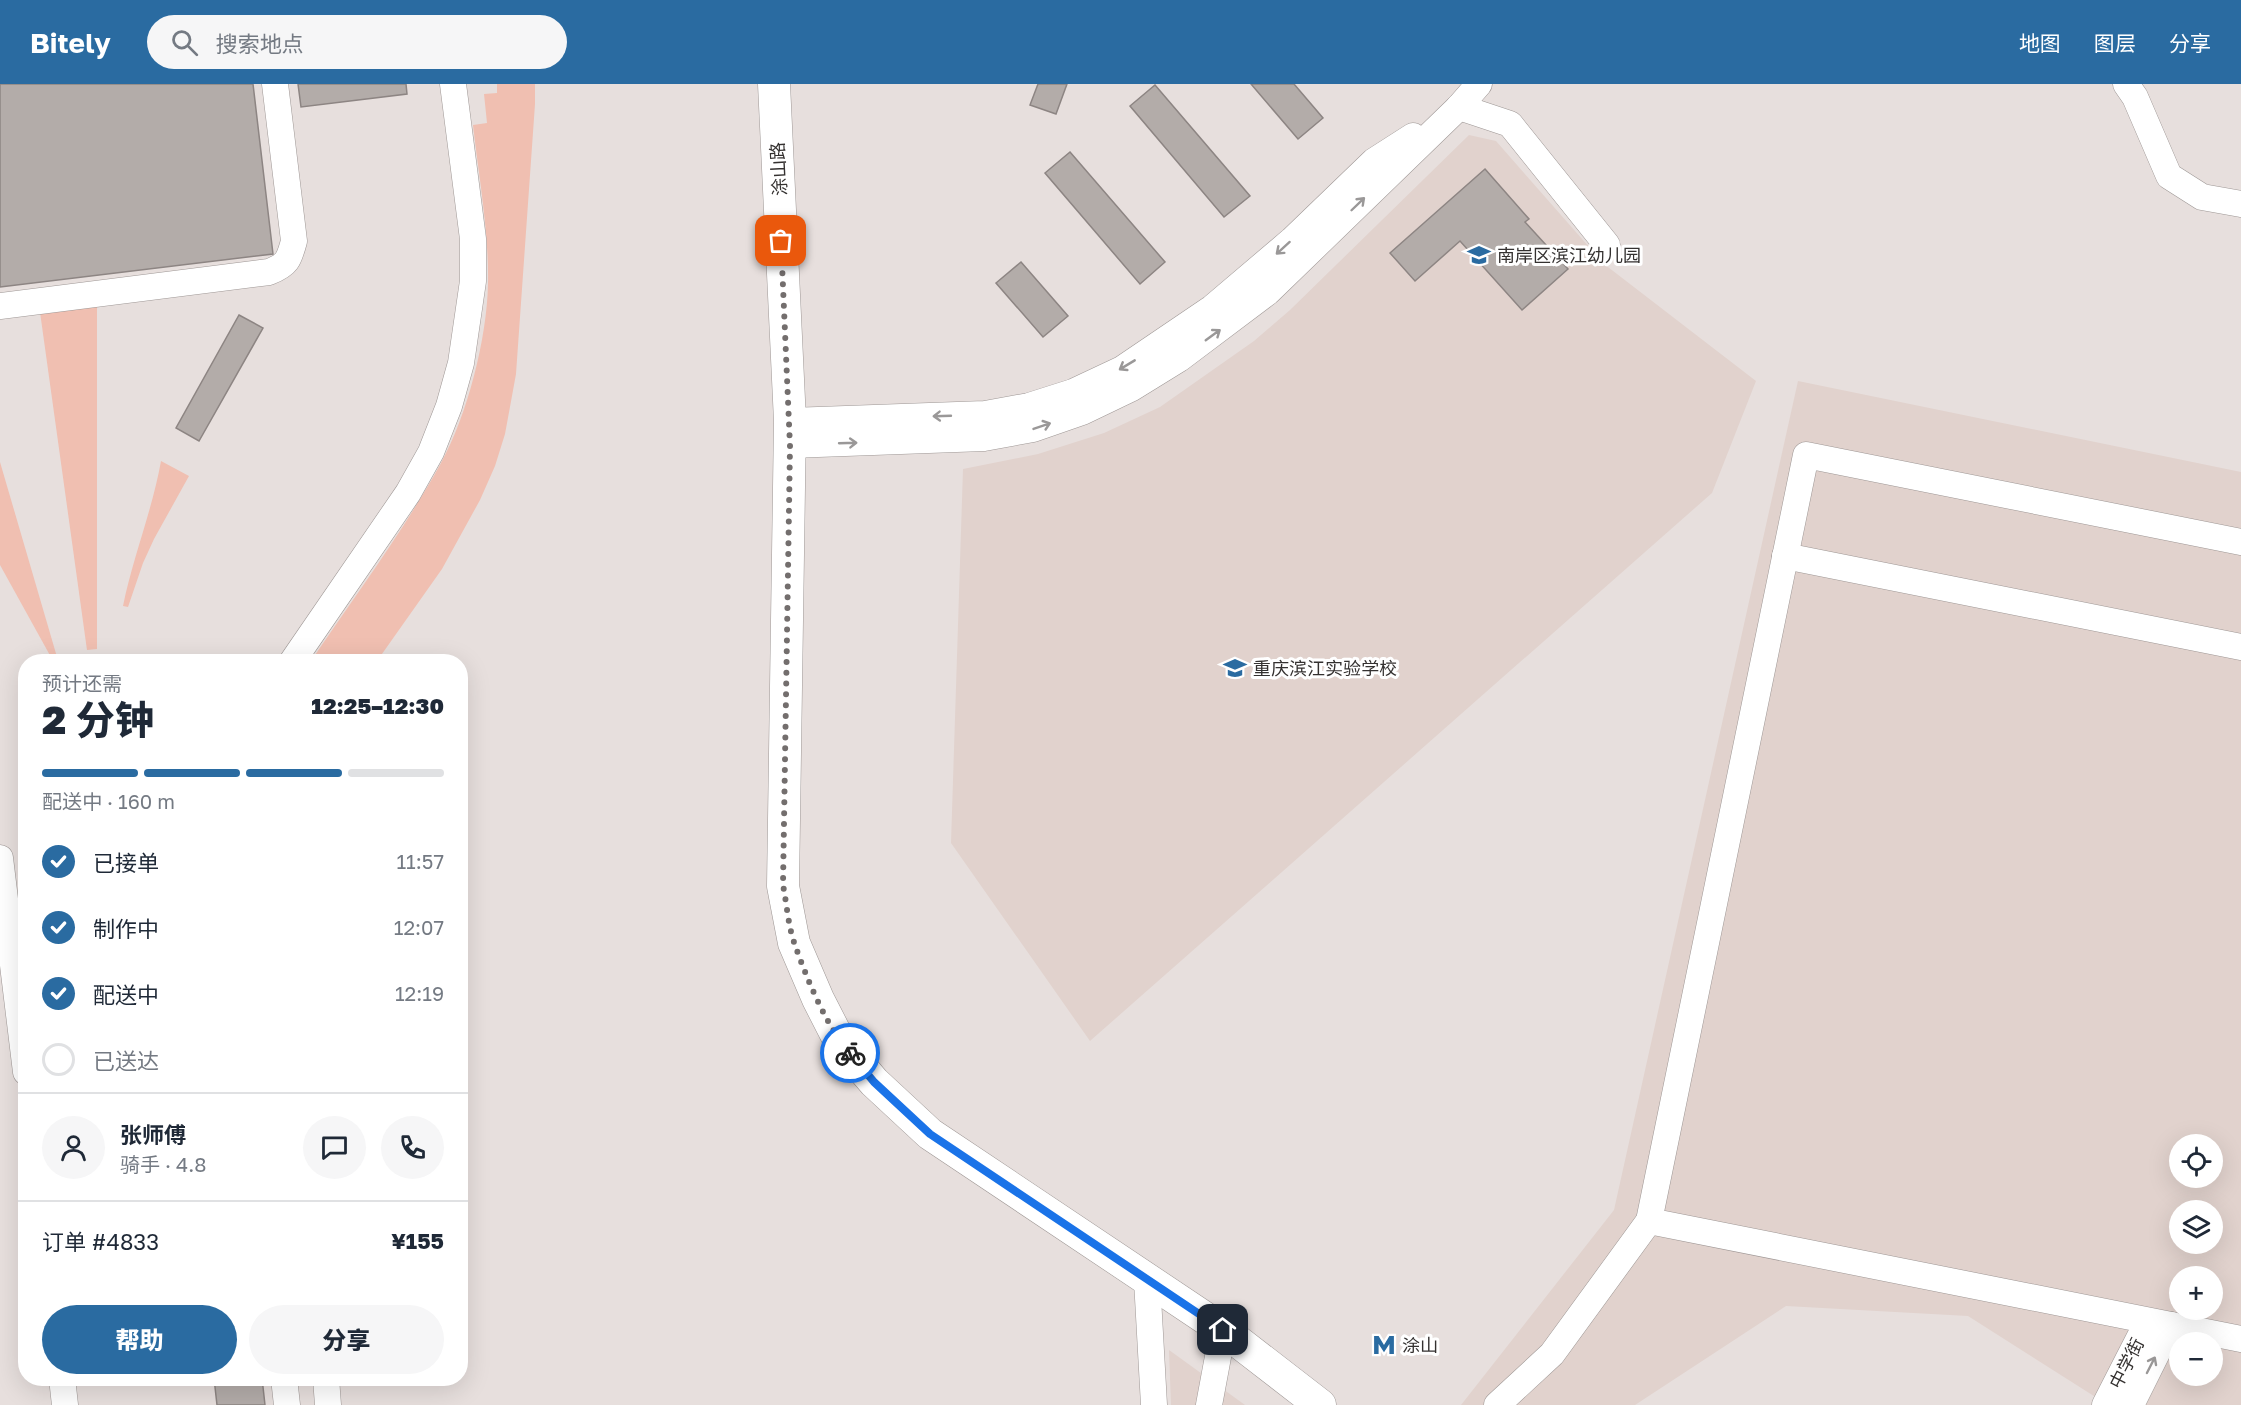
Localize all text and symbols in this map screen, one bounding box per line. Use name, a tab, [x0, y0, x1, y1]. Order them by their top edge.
search box	[147, 15, 567, 69]
text: Bitely	[30, 26, 111, 59]
icon: search	[168, 26, 201, 59]
text: 搜索地点	[216, 30, 304, 57]
text: 地图	[2019, 30, 2061, 56]
text: 图层	[2094, 30, 2136, 56]
text: 分享	[2169, 30, 2211, 56]
street label: 涂山路	[766, 141, 790, 197]
one-way arrow	[1350, 197, 1365, 212]
pin	[755, 215, 806, 266]
icon: bag	[764, 224, 797, 257]
one-way arrow	[1276, 241, 1291, 255]
school or university icon: 南岸区滨江幼儿园	[1466, 242, 1492, 268]
place label: 南岸区滨江幼儿园	[1497, 244, 1641, 266]
one-way arrow	[1205, 329, 1221, 341]
one-way arrow	[1119, 359, 1136, 371]
one-way arrow	[932, 410, 952, 421]
one-way arrow	[1032, 419, 1051, 430]
one-way arrow	[838, 438, 858, 449]
school or university icon: 重庆滨江实验学校	[1222, 655, 1248, 681]
place label: 重庆滨江实验学校	[1253, 657, 1397, 679]
text: 预计还需	[42, 671, 122, 695]
text: 12:25–12:30	[311, 692, 444, 719]
text: 2 分钟	[42, 696, 154, 743]
text: 配送中 · 160 m	[42, 789, 175, 813]
icon: check	[42, 845, 75, 878]
text: 已接单	[93, 849, 159, 876]
text: 11:57	[396, 849, 444, 873]
icon: check	[42, 911, 75, 944]
text: 制作中	[93, 915, 159, 942]
text: 12:07	[394, 915, 444, 939]
icon: check	[42, 977, 75, 1010]
text: 配送中	[93, 981, 159, 1008]
text: 12:19	[395, 981, 444, 1005]
courier	[820, 1023, 880, 1083]
icon: bike	[834, 1037, 867, 1070]
text: 已送达	[93, 1047, 159, 1074]
button: person	[42, 1116, 105, 1179]
button: chat	[303, 1116, 366, 1179]
button: phone	[381, 1116, 444, 1179]
text: 张师傅	[120, 1121, 186, 1148]
map controls	[2169, 1134, 2223, 1386]
button: locate	[2169, 1134, 2223, 1188]
text: 骑手 · 4.8	[120, 1152, 206, 1176]
button: layers	[2169, 1200, 2223, 1254]
text: ¥155	[391, 1227, 444, 1254]
text: 订单 #4833	[42, 1228, 159, 1255]
button: +	[2169, 1266, 2223, 1320]
pin	[1197, 1304, 1248, 1355]
button: 帮助	[42, 1305, 237, 1374]
button: 分享	[249, 1305, 444, 1374]
icon: home	[1206, 1313, 1239, 1346]
metro station icon: 涂山	[1371, 1332, 1397, 1358]
button: −	[2169, 1332, 2223, 1386]
place label: 涂山	[1402, 1334, 1438, 1356]
street label: 中学街	[2104, 1334, 2148, 1392]
one-way arrow	[2146, 1357, 2157, 1375]

